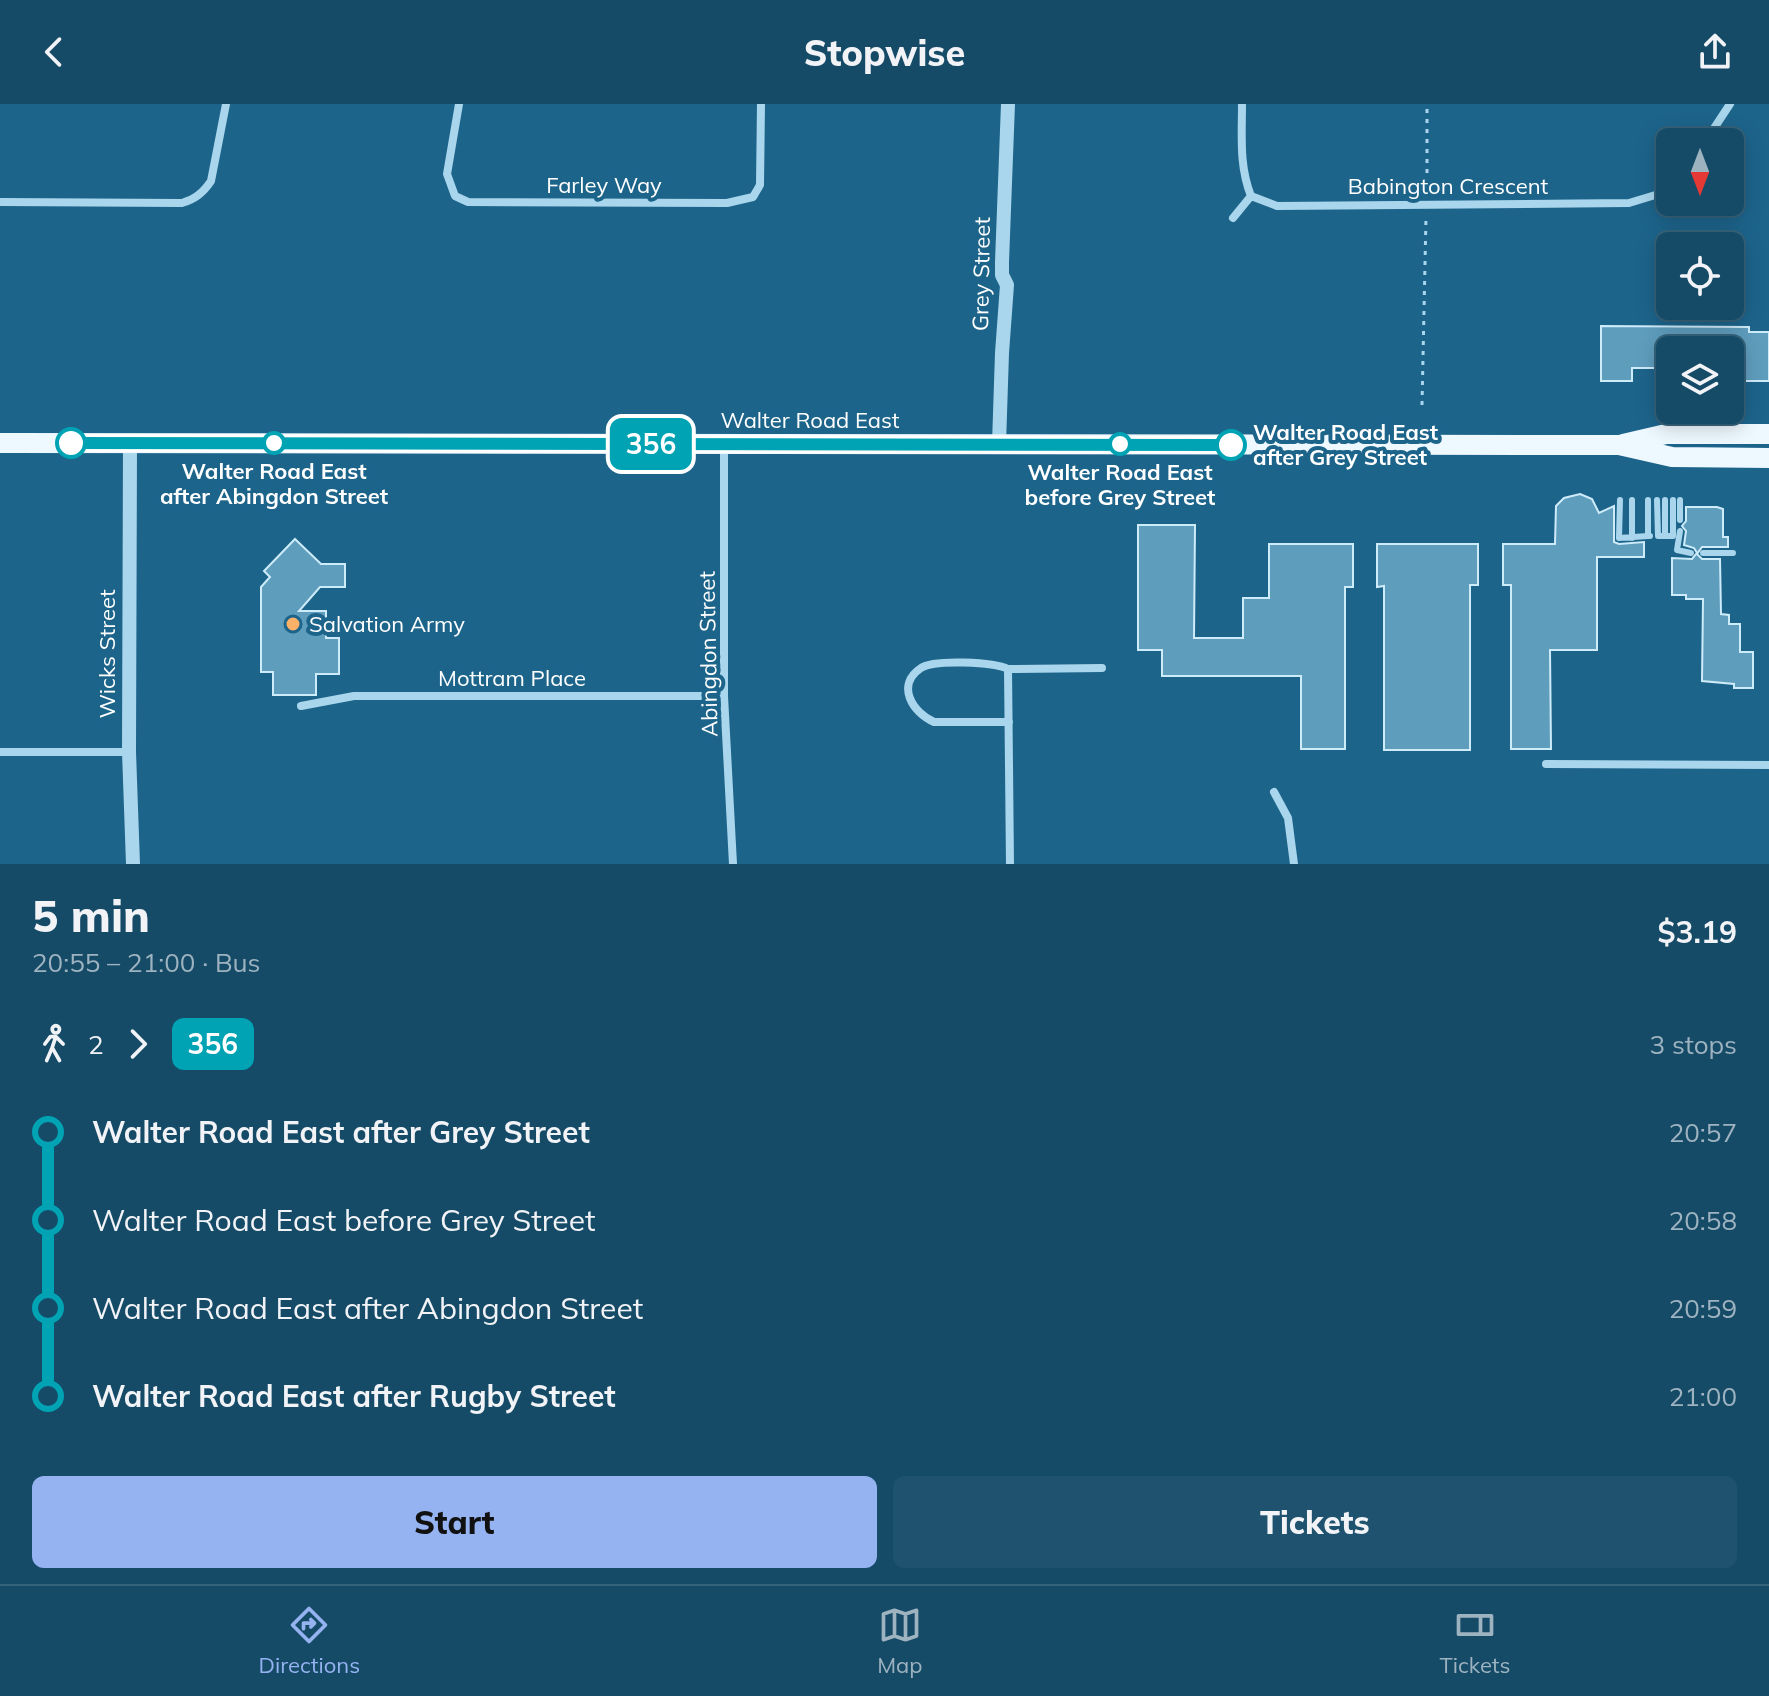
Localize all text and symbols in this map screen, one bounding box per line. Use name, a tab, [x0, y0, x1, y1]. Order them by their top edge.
icon: back	[32, 30, 76, 74]
text: Stopwise	[804, 30, 965, 75]
icon: share	[1693, 30, 1737, 74]
north arrow	[1656, 128, 1744, 216]
map controls	[1656, 128, 1744, 424]
street label: Farley Way	[546, 171, 662, 199]
street label: Babington Crescent	[1348, 172, 1549, 200]
street label: Grey Street	[966, 216, 996, 331]
button: locate	[1656, 232, 1744, 320]
button: layers	[1656, 336, 1744, 424]
street label: Walter Road East	[720, 406, 900, 434]
line badge: 356	[605, 418, 697, 470]
place label: Walter Road East after Grey Street	[1253, 418, 1438, 471]
text: 356	[626, 426, 676, 461]
unlabelled marker	[56, 428, 86, 458]
marker: Walter Road East after Grey Street	[1216, 430, 1246, 460]
marker: Walter Road East after Abingdon Street	[263, 432, 285, 454]
marker: Walter Road East before Grey Street	[1109, 433, 1131, 455]
place label: Walter Road East after Abingdon Street	[160, 457, 388, 510]
place label: Walter Road East before Grey Street	[1025, 458, 1215, 511]
street label: Abingdon Street	[693, 570, 723, 737]
street label: Wicks Street	[93, 589, 121, 719]
place label: Salvation Army	[309, 610, 465, 638]
marker: Salvation Army	[284, 615, 302, 633]
street label: Mottram Place	[438, 664, 586, 692]
text: 5 min	[32, 888, 150, 943]
text: $3.19	[1658, 913, 1737, 951]
text: 20:55 – 21:00 · Bus	[32, 946, 261, 979]
icon: walk	[32, 1022, 76, 1066]
icon: forward	[116, 1022, 160, 1066]
text: 356	[188, 1026, 238, 1061]
text: 2	[88, 1028, 104, 1061]
text: 3 stops	[1650, 1028, 1737, 1061]
text: Walter Road East after Grey Street	[92, 1113, 590, 1151]
text: 20:57	[1669, 1116, 1737, 1149]
text: Walter Road East before Grey Street	[92, 1201, 596, 1239]
text: 20:58	[1669, 1204, 1737, 1237]
text: Walter Road East after Abingdon Street	[92, 1289, 643, 1327]
text: 20:59	[1669, 1292, 1737, 1325]
text: Walter Road East after Rugby Street	[92, 1377, 616, 1415]
text: 21:00	[1669, 1380, 1737, 1413]
button: Start	[32, 1476, 877, 1568]
button: Tickets	[893, 1476, 1737, 1568]
tab: Directions	[258, 1603, 360, 1679]
tab: Map	[877, 1603, 922, 1679]
tab: Tickets	[1439, 1603, 1510, 1679]

